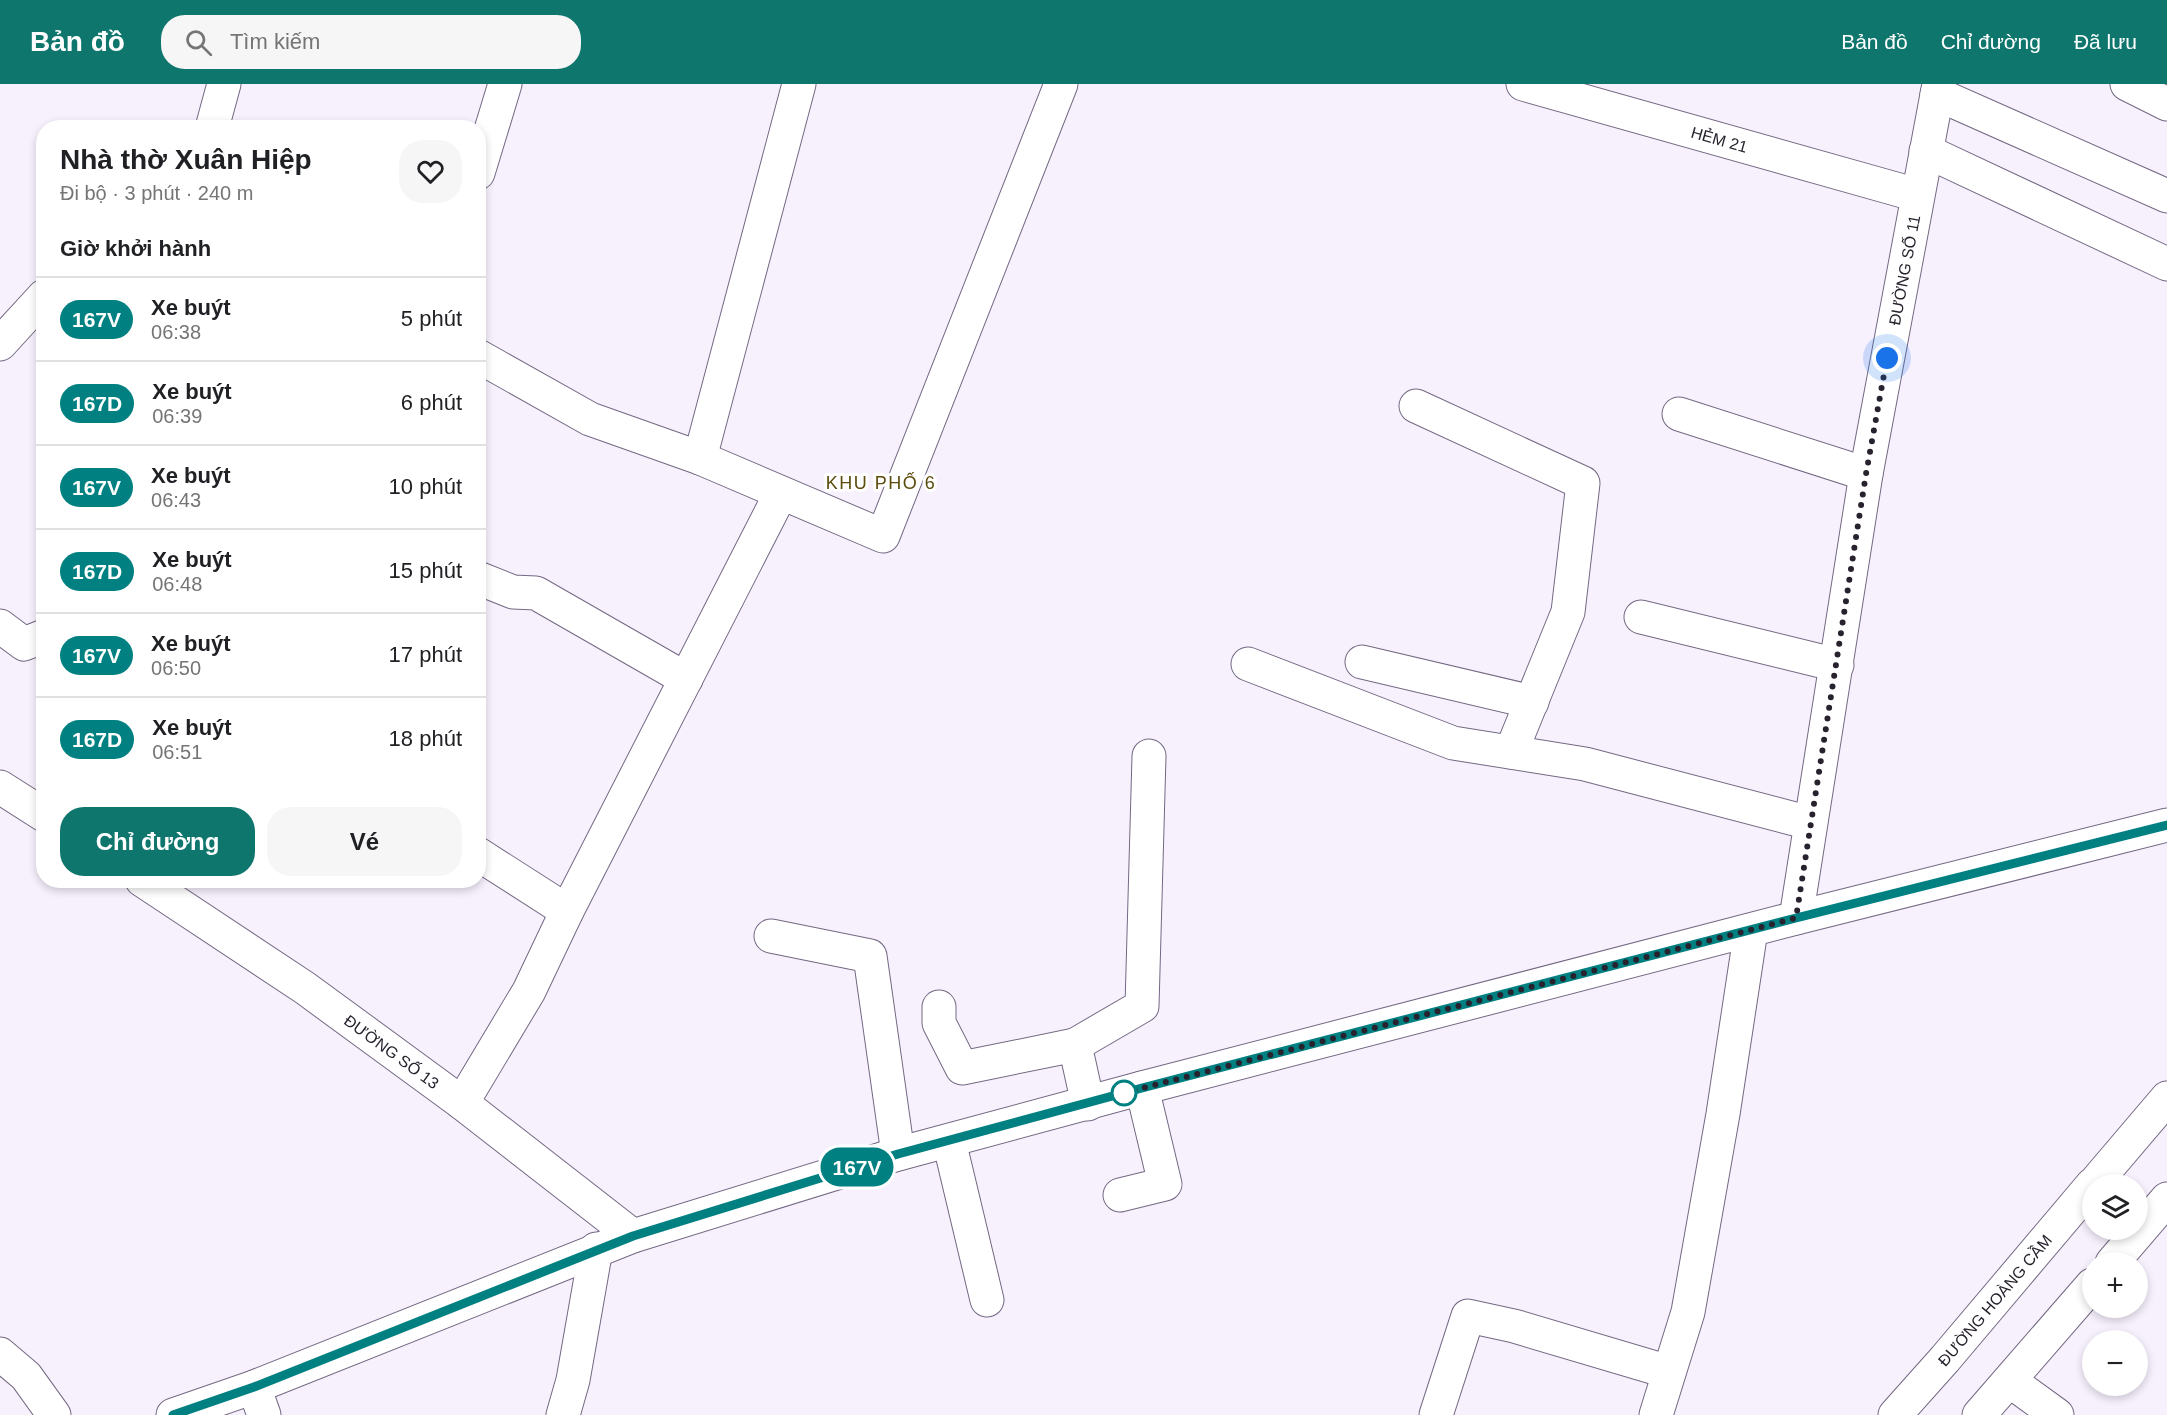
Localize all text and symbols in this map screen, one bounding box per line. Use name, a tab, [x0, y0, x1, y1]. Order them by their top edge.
search box	[161, 15, 581, 69]
text: Bản đồ	[30, 26, 125, 57]
icon: search	[182, 26, 215, 59]
text: Tìm kiếm	[230, 29, 320, 54]
text: Bản đồ	[1841, 30, 1908, 53]
text: Chỉ đường	[1941, 30, 2041, 53]
text: Đã lưu	[2074, 30, 2137, 53]
street label: HẺM 21	[1689, 123, 1750, 155]
button: heart	[399, 140, 462, 203]
text: Nhà thờ Xuân Hiệp	[60, 144, 312, 175]
text: Đi bộ · 3 phút · 240 m	[60, 182, 253, 204]
street label: ĐƯỜNG SỐ 11	[1886, 214, 1923, 326]
text: Giờ khởi hành	[60, 236, 211, 261]
text: Xe buýt	[151, 295, 231, 320]
text: 5 phút	[401, 306, 462, 331]
text: 167V	[72, 308, 121, 331]
text: 06:38	[151, 321, 201, 343]
your location	[1872, 343, 1902, 373]
text: Xe buýt	[152, 379, 232, 404]
text: 6 phút	[401, 390, 462, 415]
text: 167D	[72, 392, 122, 415]
text: 06:39	[152, 405, 202, 427]
text: Xe buýt	[151, 463, 231, 488]
district label: KHU PHỐ 6	[826, 472, 936, 493]
text: 10 phút	[389, 474, 462, 499]
text: 167V	[72, 476, 121, 499]
text: 06:43	[151, 489, 201, 511]
text: Xe buýt	[152, 547, 232, 572]
text: 15 phút	[389, 558, 462, 583]
text: 167D	[72, 560, 122, 583]
text: 06:48	[152, 573, 202, 595]
text: Xe buýt	[151, 631, 231, 656]
text: 17 phút	[389, 642, 462, 667]
text: 167V	[72, 644, 121, 667]
text: 06:50	[151, 657, 201, 679]
text: Xe buýt	[152, 715, 232, 740]
text: 18 phút	[389, 726, 462, 751]
text: 167D	[72, 728, 122, 751]
text: 06:51	[152, 741, 202, 763]
button: Chỉ đường	[60, 807, 255, 876]
button: Vé	[267, 807, 462, 876]
street label: ĐƯỜNG SỐ 13	[341, 1011, 442, 1092]
unlabelled marker	[1111, 1080, 1137, 1106]
line badge: 167V	[815, 1148, 899, 1186]
text: 167V	[832, 1156, 882, 1179]
map controls	[2082, 1174, 2148, 1396]
button: layers	[2082, 1174, 2148, 1240]
street label: ĐƯỜNG HOÀNG CẦM	[1935, 1231, 2055, 1369]
button: +	[2082, 1252, 2148, 1318]
button: −	[2082, 1330, 2148, 1396]

